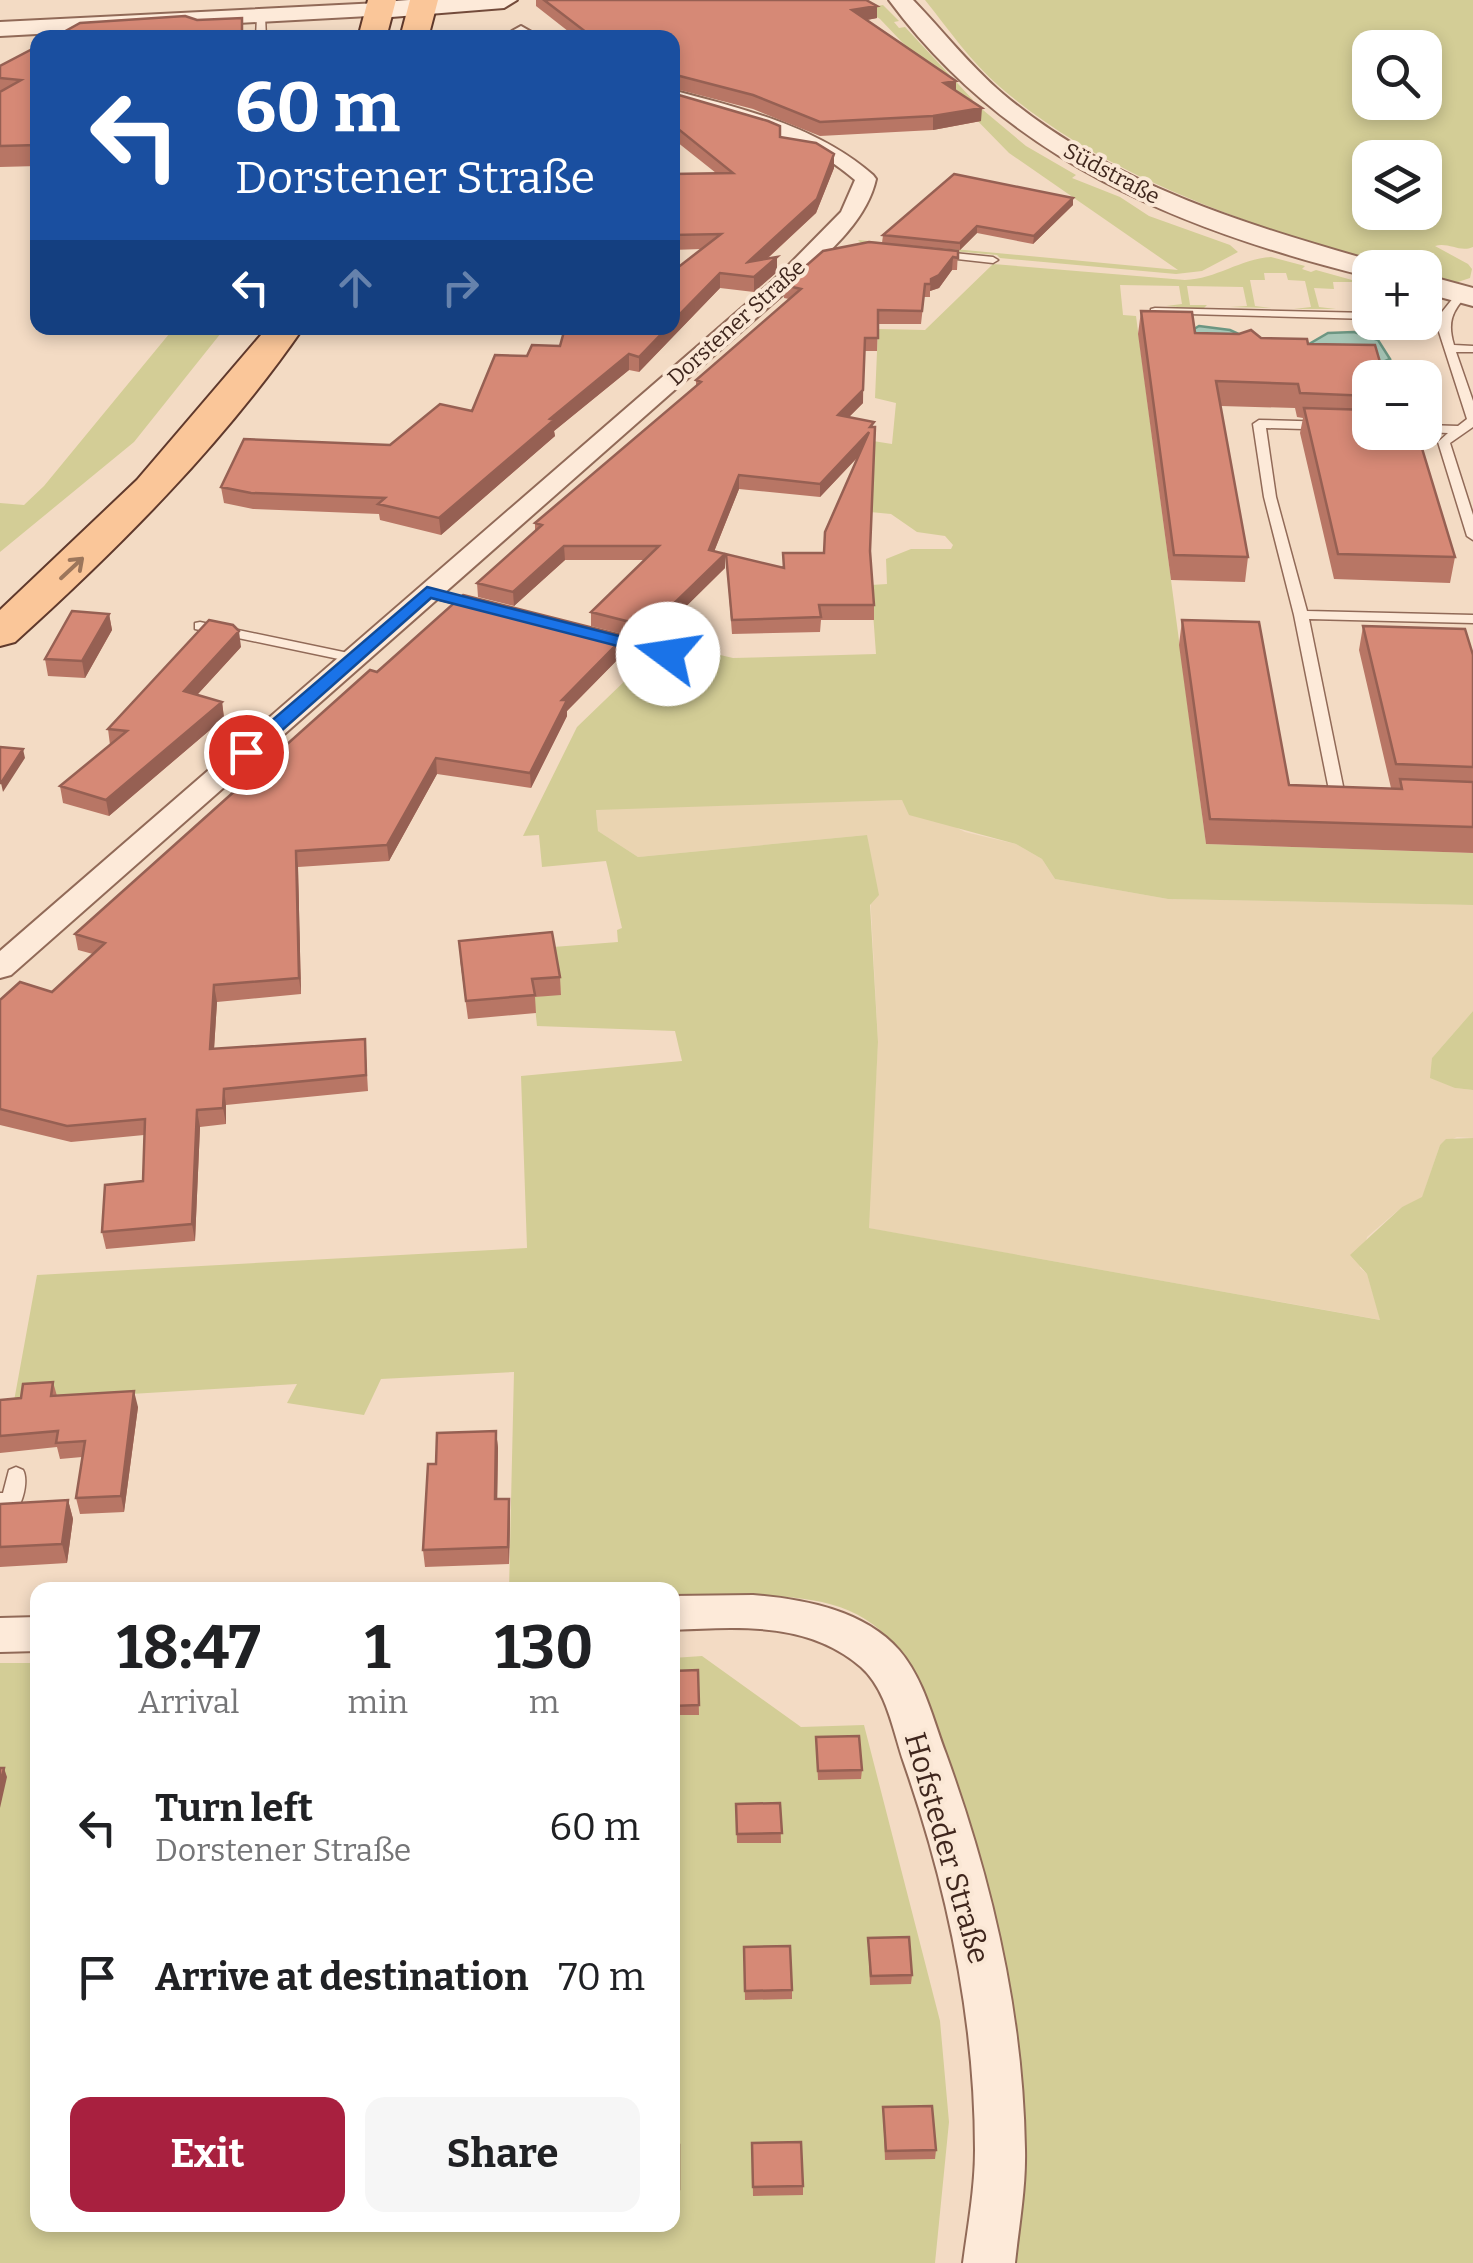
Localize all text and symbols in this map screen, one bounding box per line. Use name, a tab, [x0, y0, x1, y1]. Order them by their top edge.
map controls	[1352, 30, 1442, 450]
button: search	[1352, 30, 1442, 120]
text: 60 m	[235, 66, 400, 150]
icon: left	[70, 70, 200, 200]
street label: Südstraße	[1059, 137, 1165, 210]
button: layers	[1352, 140, 1442, 230]
text: Dorstener Straße	[235, 151, 595, 205]
button: +	[1352, 250, 1442, 340]
street label: Dorstener Straße	[662, 253, 811, 391]
icon: left	[223, 260, 278, 315]
icon: ahead	[328, 260, 383, 315]
icon: right	[433, 260, 488, 315]
button: −	[1352, 360, 1442, 450]
one-way arrow	[59, 556, 84, 579]
position arrow	[616, 602, 720, 706]
pin	[204, 710, 289, 795]
icon: arrive	[219, 725, 274, 780]
text: 18:47	[117, 1612, 261, 1684]
text: 1	[365, 1612, 391, 1684]
text: 130	[495, 1612, 593, 1684]
text: Arrival	[138, 1683, 240, 1721]
text: min	[348, 1683, 408, 1721]
text: m	[529, 1683, 559, 1721]
street label: Hofsteder Straße	[897, 1728, 997, 1968]
text: Turn left	[155, 1785, 313, 1831]
icon: left	[70, 1800, 125, 1855]
text: 60 m	[549, 1804, 640, 1850]
text: Dorstener Straße	[155, 1831, 411, 1869]
icon: arrive	[70, 1950, 125, 2005]
text: Arrive at destination	[155, 1954, 528, 2000]
text: 70 m	[558, 1954, 645, 2000]
button: Exit	[70, 2097, 345, 2212]
button: Share	[365, 2097, 640, 2212]

